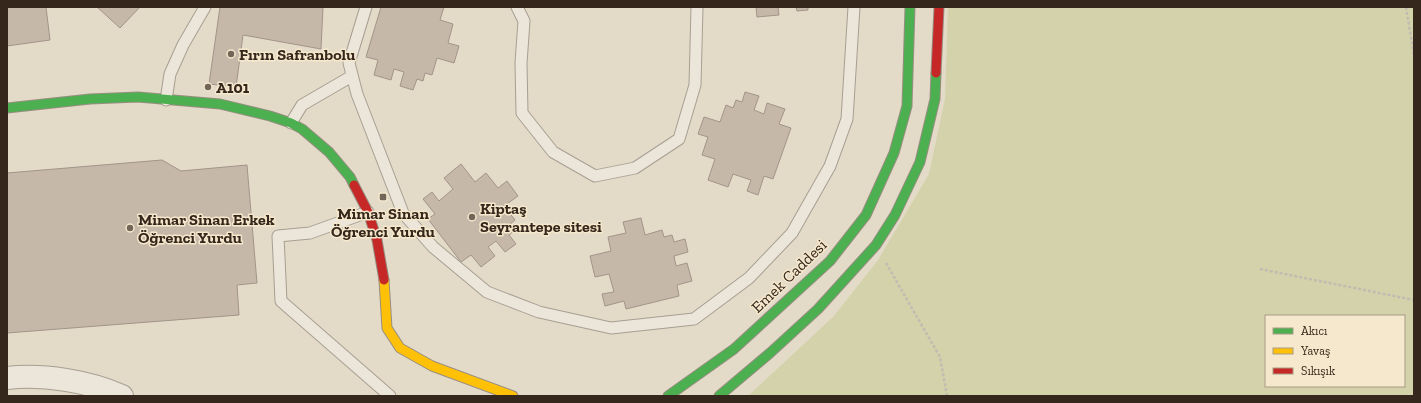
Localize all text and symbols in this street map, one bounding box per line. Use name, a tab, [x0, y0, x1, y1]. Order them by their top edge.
place label: Fırın Safranbolu	[239, 45, 356, 64]
marker: Fırın Safranbolu	[226, 49, 236, 59]
place label: A101	[216, 78, 250, 97]
marker: A101	[203, 82, 213, 92]
marker: Mimar Sinan Öğrenci Yurdu	[378, 192, 388, 202]
place label: Kiptaş Seyrantepe sitesi	[480, 199, 602, 236]
place label: Mimar Sinan Öğrenci Yurdu	[331, 204, 436, 241]
place label: Mimar Sinan Erkek Öğrenci Yurdu	[138, 210, 275, 247]
marker: Kiptaş Seyrantepe sitesi	[467, 212, 477, 222]
marker: Mimar Sinan Erkek Öğrenci Yurdu	[125, 223, 135, 233]
street label: Emek Caddesi	[747, 235, 831, 317]
legend	[1265, 315, 1405, 387]
text: Akıcı	[1301, 324, 1328, 338]
text: Yavaş	[1300, 344, 1330, 358]
text: Sıkışık	[1301, 364, 1336, 378]

